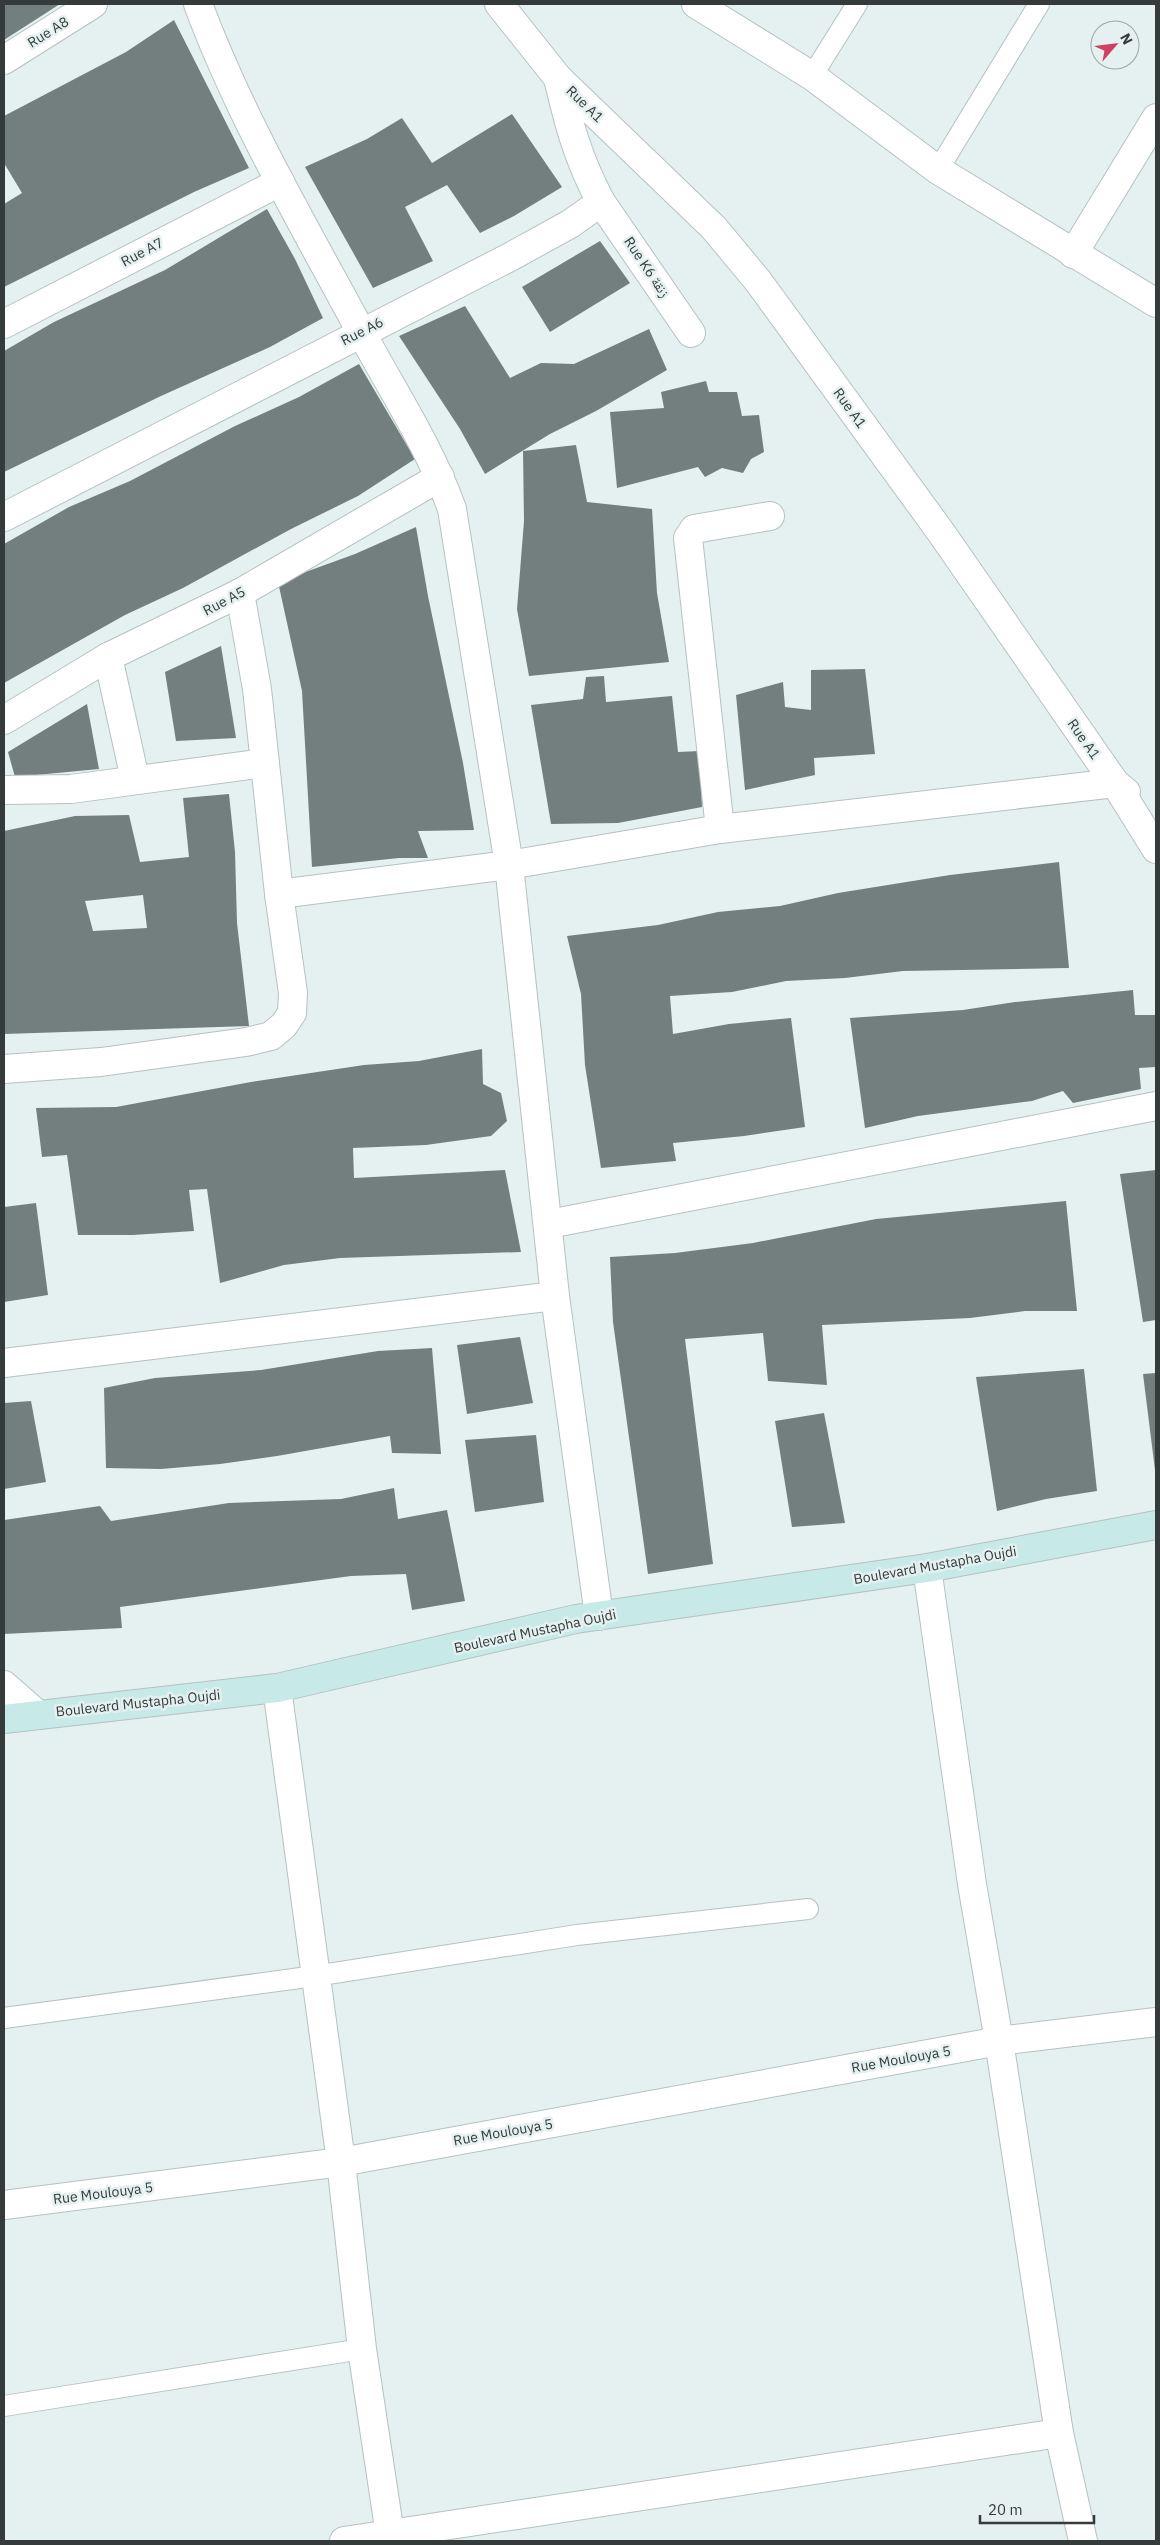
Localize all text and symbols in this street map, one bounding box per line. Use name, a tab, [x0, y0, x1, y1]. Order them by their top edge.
street label: Rue A8	[24, 12, 72, 52]
north arrow	[1090, 20, 1140, 70]
text: N	[1116, 30, 1137, 48]
street label: Rue A1	[562, 82, 608, 126]
street label: Rue A7	[118, 233, 166, 271]
street label: Rue K6 زنقة	[620, 233, 674, 301]
street label: Rue A6	[338, 313, 386, 349]
street label: Rue A1	[829, 384, 871, 432]
street label: Rue A5	[200, 582, 248, 620]
street label: Rue A1	[1064, 715, 1104, 763]
street label: Boulevard Mustapha Oujdi	[852, 1542, 1018, 1588]
street label: Boulevard Mustapha Oujdi	[452, 1605, 618, 1657]
street label: Boulevard Mustapha Oujdi	[55, 1685, 221, 1721]
street label: Rue Moulouya 5	[850, 2041, 952, 2077]
street label: Rue Moulouya 5	[452, 2114, 554, 2150]
street label: Rue Moulouya 5	[52, 2178, 154, 2208]
scale bar	[980, 2492, 1094, 2524]
text: 20 m	[988, 2500, 1023, 2519]

